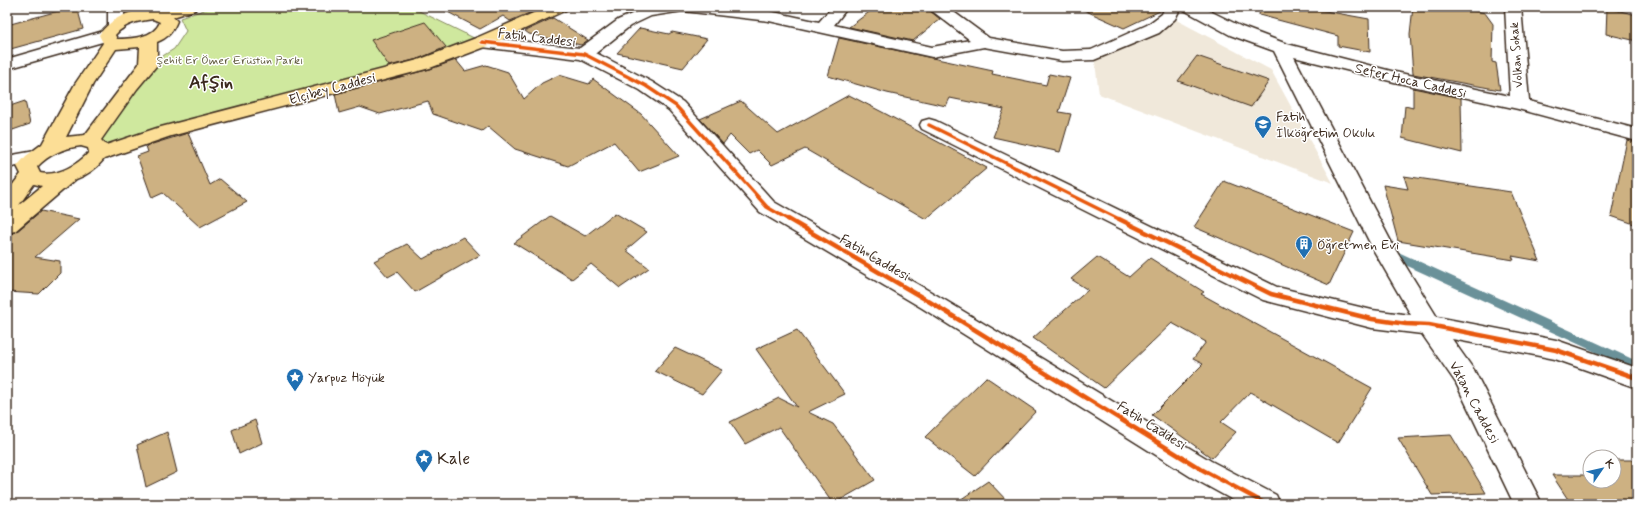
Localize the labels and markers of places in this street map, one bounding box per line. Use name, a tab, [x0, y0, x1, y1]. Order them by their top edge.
place label: Fatih İlköğretim Okulu	[1276, 108, 1376, 142]
school or university icon: Fatih İlköğretim Okulu	[1253, 114, 1273, 139]
building icon: Öğretmen Evi	[1294, 234, 1314, 259]
place label: Öğretmen Evi	[1317, 236, 1399, 254]
place icon: Yarpuz Höyük	[285, 367, 305, 392]
place label: Yarpuz Höyük	[308, 369, 385, 387]
place icon: Kale	[414, 448, 434, 473]
place label: Kale	[437, 448, 470, 470]

